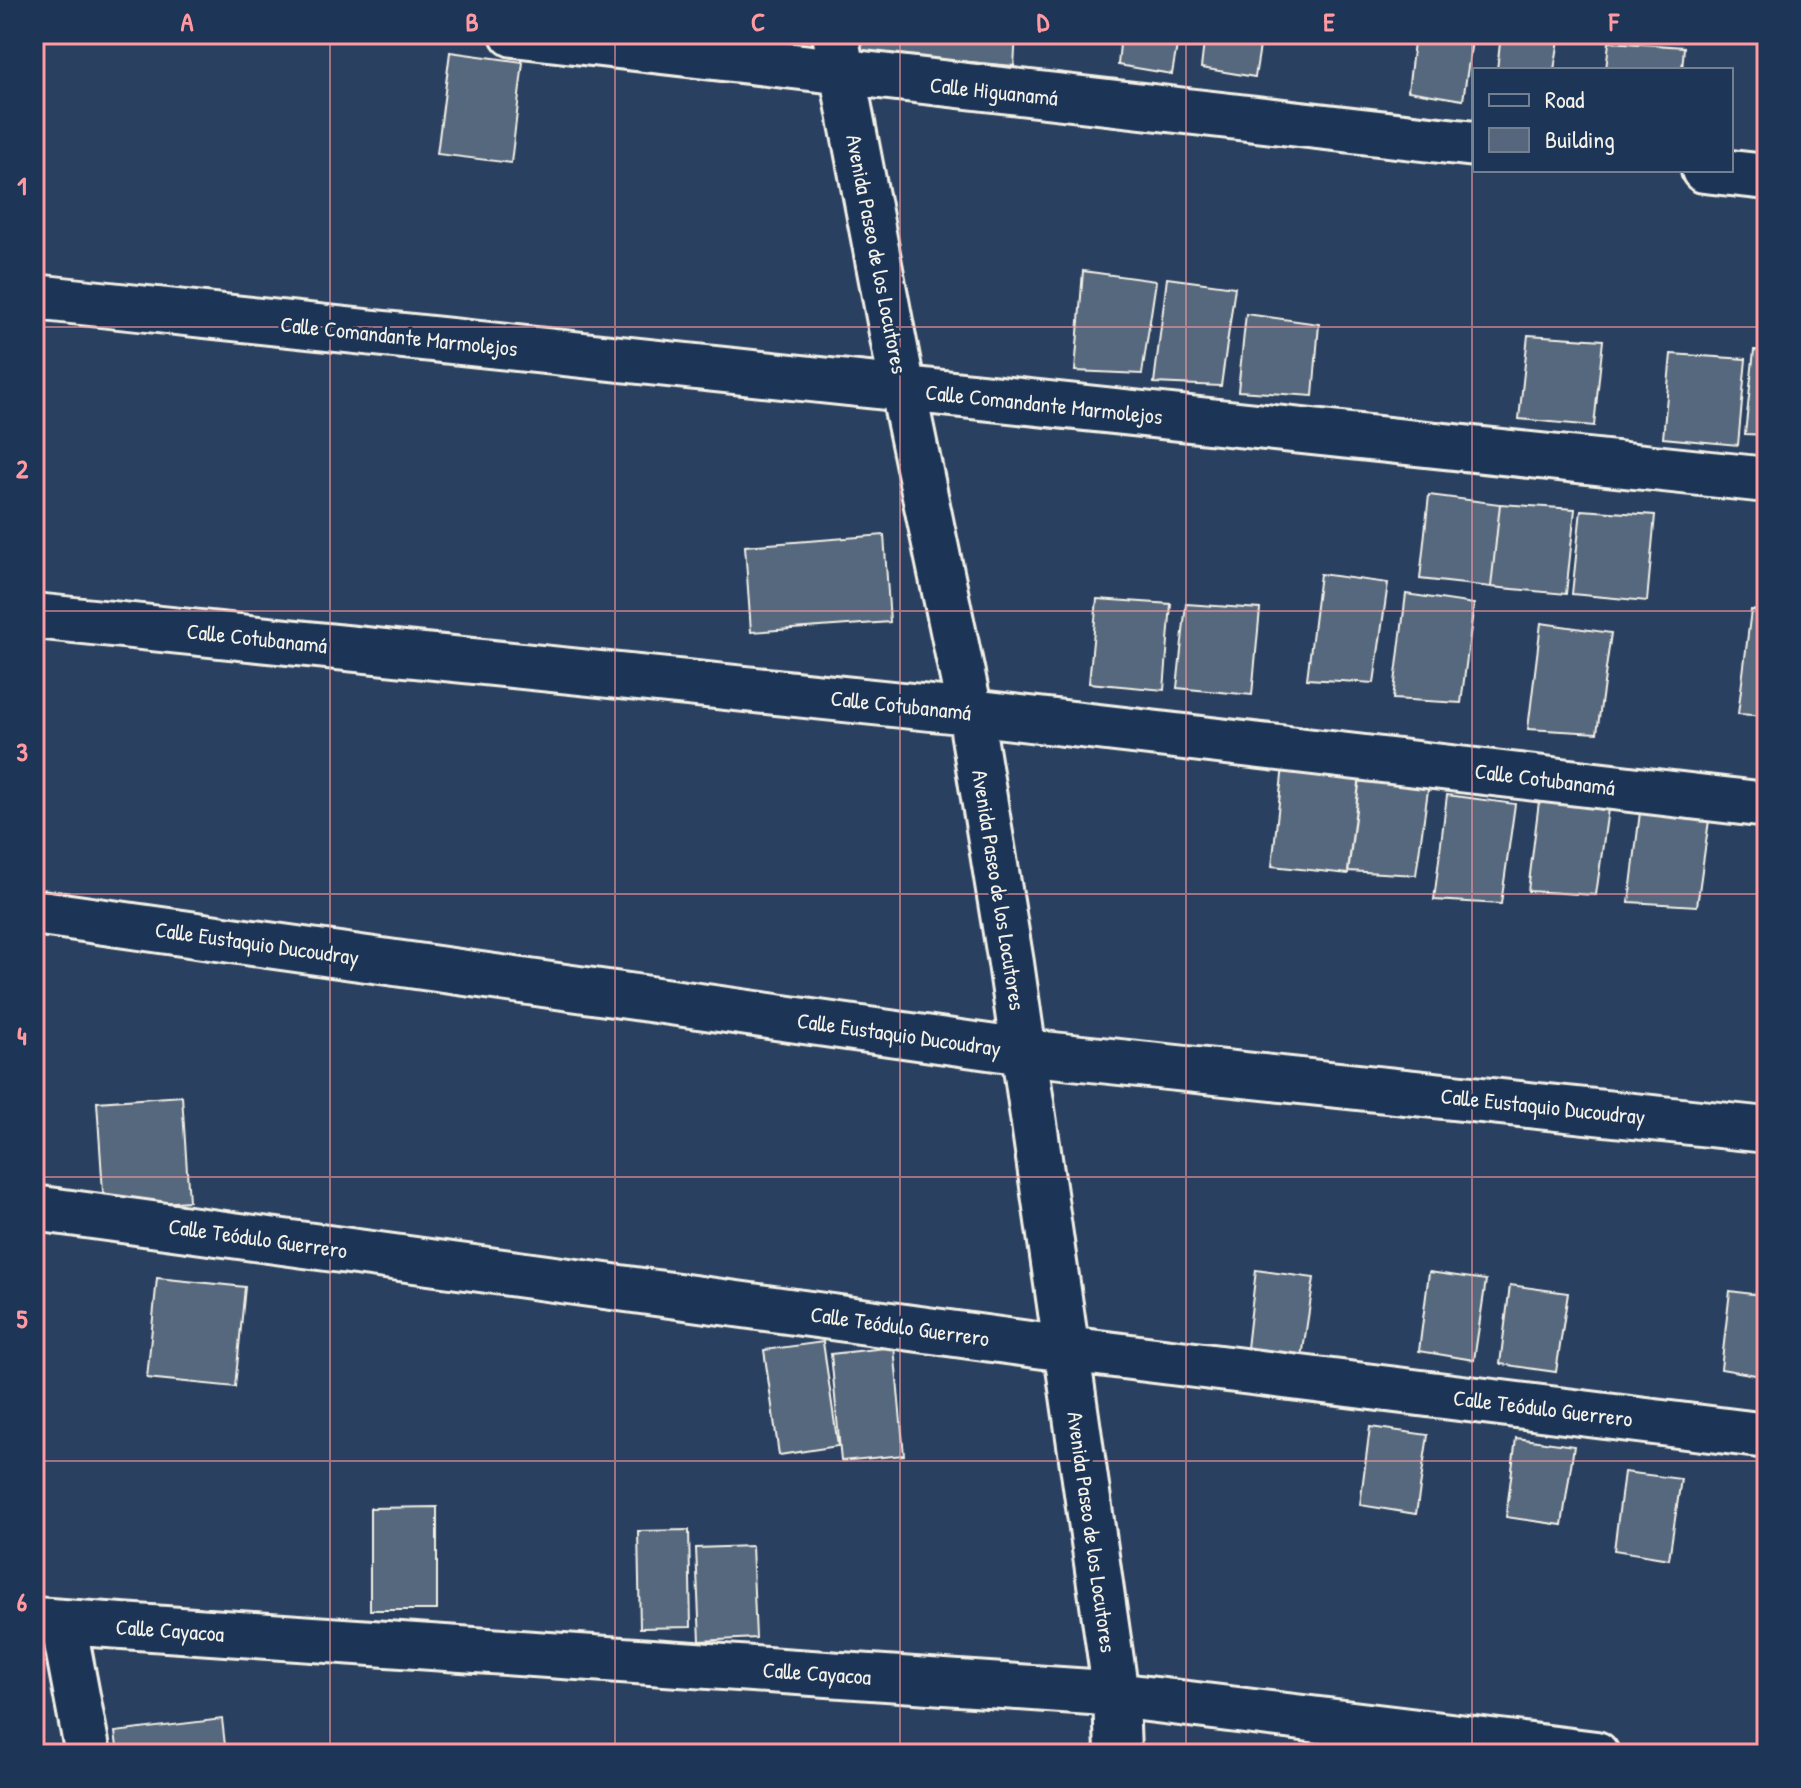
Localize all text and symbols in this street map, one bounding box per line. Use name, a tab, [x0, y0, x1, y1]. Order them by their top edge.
text: A	[181, 4, 194, 39]
text: B	[465, 4, 479, 39]
text: C	[751, 4, 765, 39]
text: D	[1037, 4, 1050, 39]
text: E	[1323, 4, 1335, 39]
text: F	[1608, 4, 1620, 39]
legend	[1473, 68, 1733, 172]
street label: Calle Higuanamá	[928, 69, 1060, 113]
text: Road	[1545, 83, 1584, 115]
text: Building	[1545, 123, 1615, 155]
street label: Avenida Paseo de los Locutores	[839, 132, 915, 376]
text: 1	[17, 168, 27, 203]
street label: Calle Comandante Marmolejos	[279, 309, 519, 363]
street label: Calle Comandante Marmolejos	[924, 377, 1164, 431]
text: 2	[16, 451, 29, 486]
street label: Calle Cotubanamá	[185, 616, 329, 660]
street label: Calle Cotubanamá	[829, 683, 973, 727]
text: 3	[16, 734, 28, 769]
street label: Calle Cotubanamá	[1473, 756, 1617, 803]
street label: Avenida Paseo de los Locutores	[965, 768, 1033, 1012]
street label: Calle Eustaquio Ducoudray	[153, 914, 361, 972]
street label: Calle Eustaquio Ducoudray	[795, 1005, 1003, 1063]
text: 4	[17, 1018, 27, 1053]
street label: Calle Eustaquio Ducoudray	[1439, 1080, 1647, 1132]
street label: Calle Teódulo Guerrero	[167, 1211, 349, 1265]
street label: Calle Teódulo Guerrero	[809, 1299, 991, 1353]
text: 5	[17, 1301, 28, 1336]
street label: Calle Teódulo Guerrero	[1452, 1382, 1634, 1434]
street label: Avenida Paseo de los Locutores	[1060, 1410, 1124, 1654]
text: 6	[17, 1584, 28, 1619]
street label: Calle Cayacoa	[115, 1611, 226, 1649]
street label: Calle Cayacoa	[762, 1654, 873, 1692]

